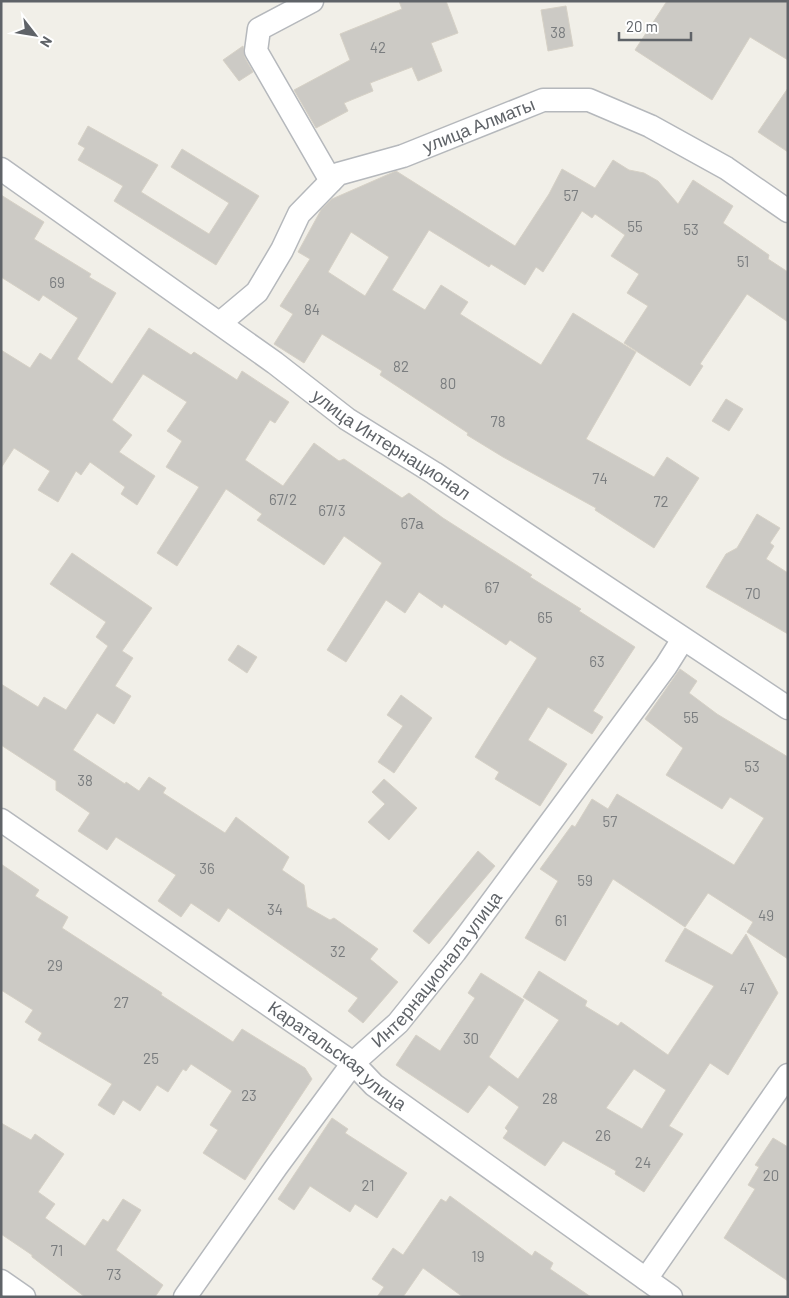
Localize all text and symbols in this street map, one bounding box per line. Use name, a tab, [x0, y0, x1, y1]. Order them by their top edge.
north arrow	[10, 10, 60, 60]
scale bar	[619, 10, 692, 42]
text: 20 m	[626, 17, 658, 35]
house number: 38	[550, 23, 566, 41]
text: N	[37, 34, 56, 50]
house number: 42	[370, 38, 386, 56]
street label: улица Алматы	[419, 92, 538, 157]
house number: 57	[564, 186, 578, 204]
house number: 55	[627, 217, 643, 235]
house number: 53	[683, 220, 699, 238]
house number: 51	[737, 252, 749, 270]
house number: 69	[49, 273, 65, 291]
house number: 84	[304, 300, 320, 318]
house number: 82	[393, 357, 409, 375]
house number: 80	[440, 374, 456, 392]
street label: улица Интернационал	[308, 384, 475, 504]
house number: 78	[491, 412, 505, 430]
house number: 74	[592, 469, 608, 487]
house number: 67/2	[269, 490, 297, 508]
house number: 72	[653, 492, 669, 510]
house number: 67/3	[318, 501, 346, 519]
house number: 67а	[400, 514, 424, 532]
house number: 67	[485, 578, 499, 596]
house number: 70	[745, 584, 761, 602]
house number: 65	[537, 608, 553, 626]
house number: 63	[589, 652, 605, 670]
house number: 55	[683, 708, 699, 726]
house number: 53	[744, 757, 760, 775]
house number: 38	[77, 771, 93, 789]
house number: 57	[603, 812, 617, 830]
house number: 36	[199, 859, 215, 877]
house number: 59	[577, 871, 593, 889]
street label: Интернационала улица	[366, 886, 506, 1052]
house number: 34	[267, 900, 283, 918]
house number: 49	[758, 906, 774, 924]
house number: 61	[555, 911, 567, 929]
house number: 32	[330, 942, 346, 960]
house number: 29	[47, 956, 63, 974]
house number: 47	[740, 979, 754, 997]
house number: 27	[113, 993, 129, 1011]
street label: Каратальская улица	[264, 996, 412, 1115]
house number: 30	[463, 1029, 479, 1047]
house number: 25	[143, 1049, 159, 1067]
house number: 23	[241, 1086, 257, 1104]
house number: 28	[542, 1089, 558, 1107]
house number: 26	[595, 1126, 611, 1144]
house number: 24	[635, 1153, 651, 1171]
house number: 20	[763, 1166, 779, 1184]
house number: 21	[361, 1176, 375, 1194]
house number: 71	[51, 1241, 63, 1259]
house number: 19	[471, 1247, 485, 1265]
house number: 73	[107, 1265, 121, 1283]

